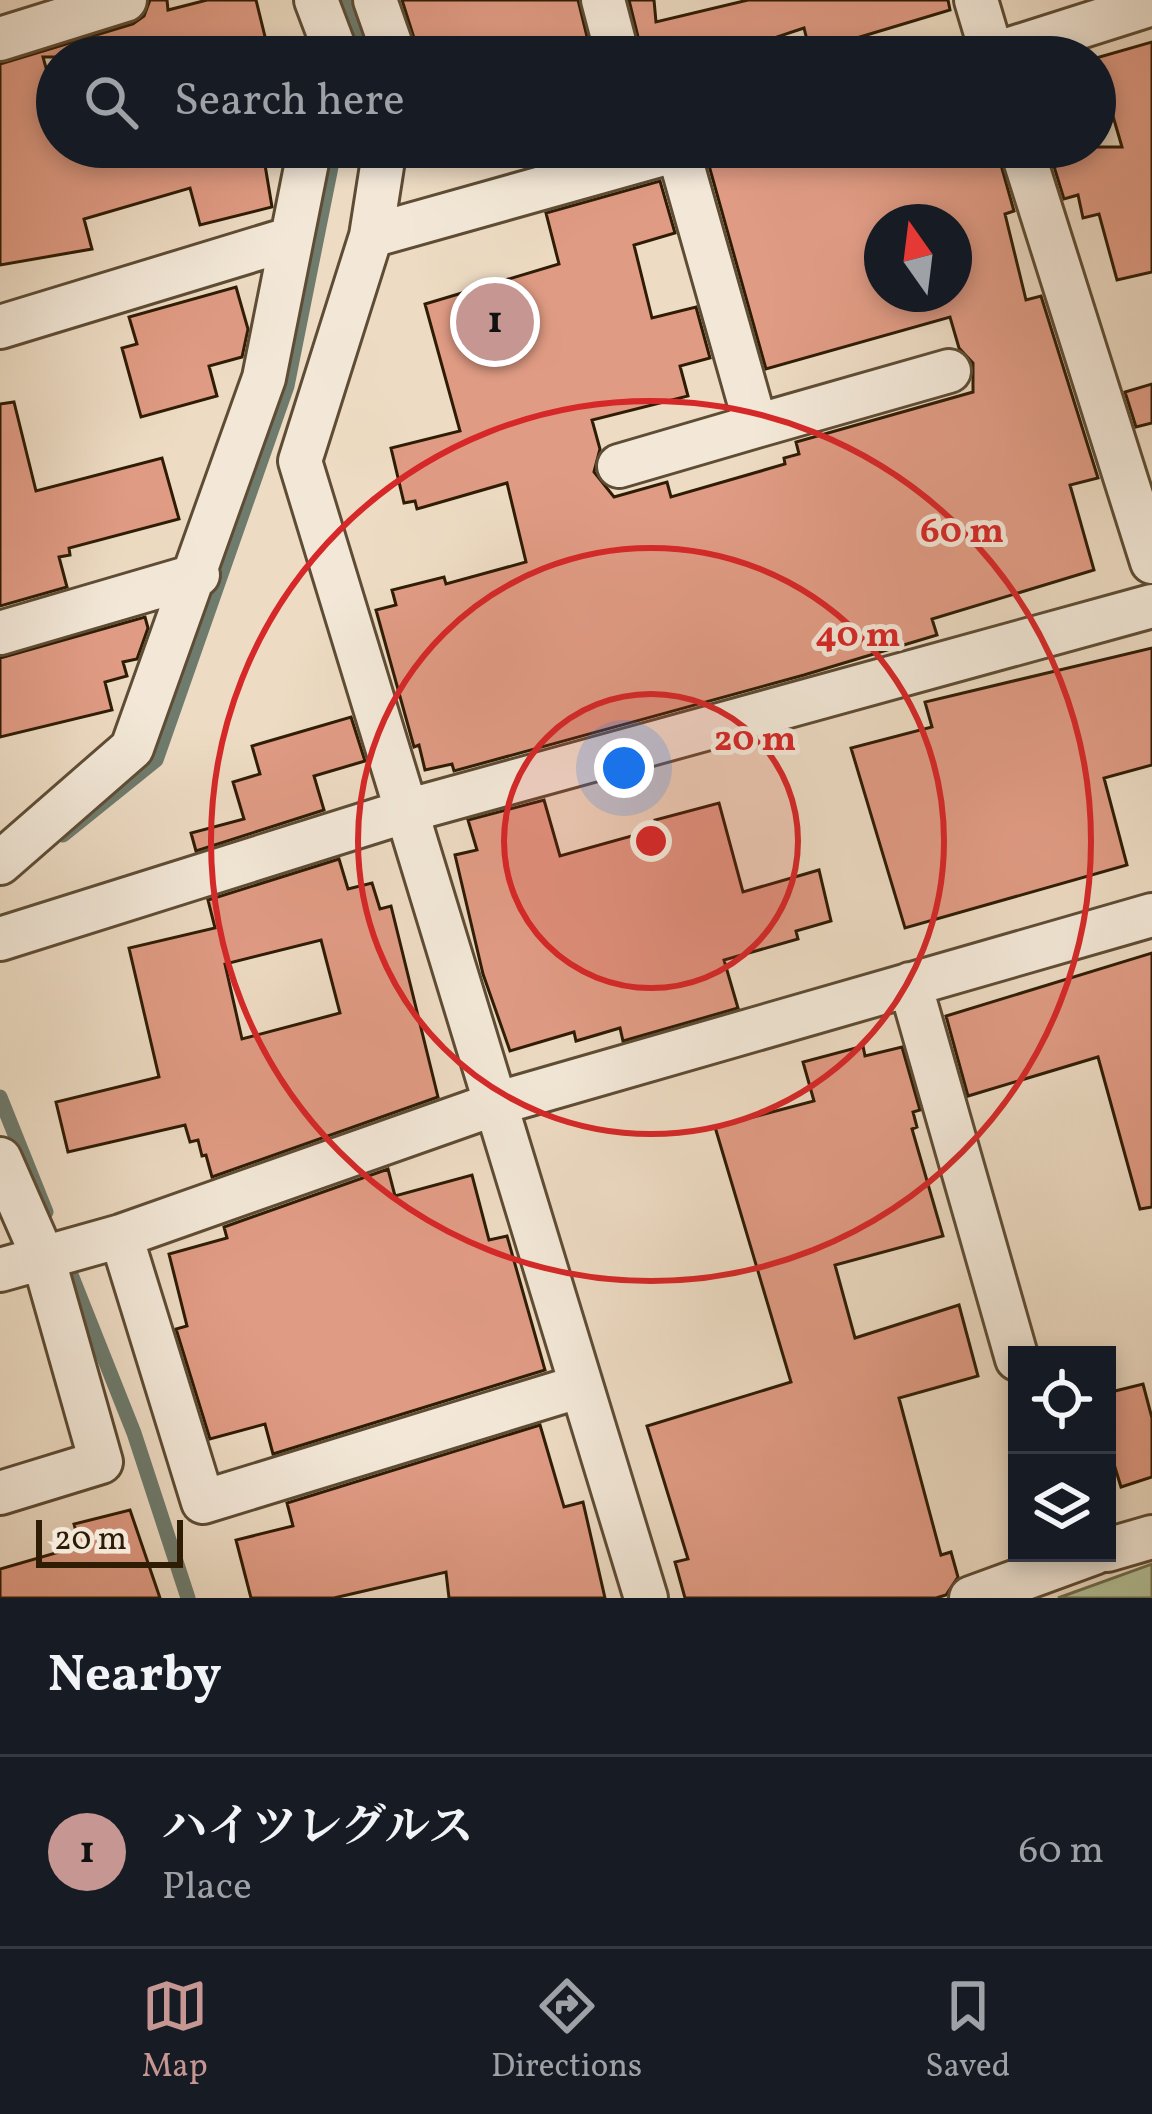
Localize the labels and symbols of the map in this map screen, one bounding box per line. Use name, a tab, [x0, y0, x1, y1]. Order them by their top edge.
north arrow	[864, 204, 972, 312]
pin: 1	[456, 277, 534, 367]
text: 60 m	[920, 508, 1004, 558]
text: 40 m	[815, 612, 901, 662]
text: 20 m	[714, 716, 796, 766]
your location	[594, 738, 654, 798]
centre of rings	[630, 820, 672, 862]
scale bar	[36, 1514, 183, 1567]

